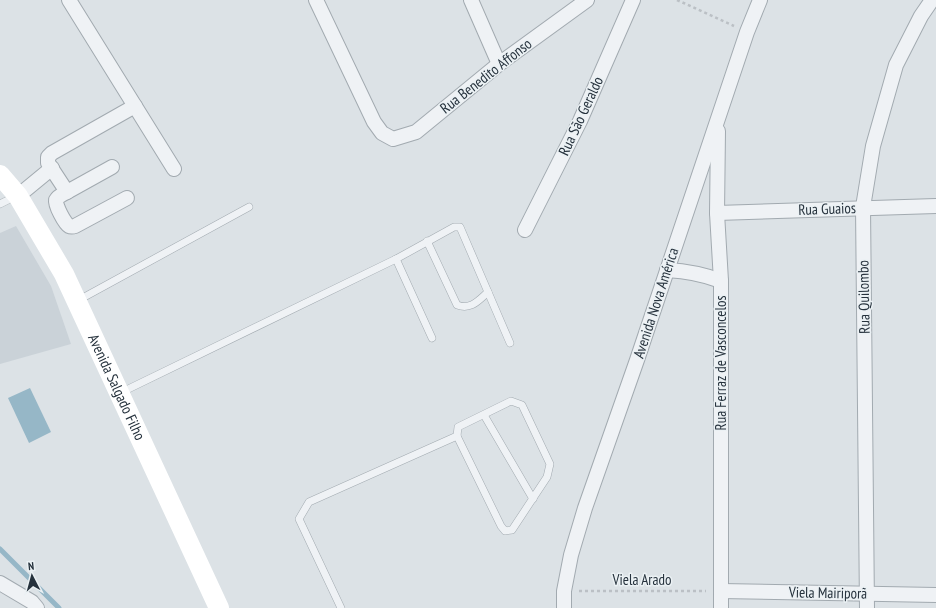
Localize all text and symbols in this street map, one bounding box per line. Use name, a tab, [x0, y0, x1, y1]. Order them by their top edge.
street label: Rua Benedito Affonso	[436, 34, 535, 117]
street label: Rua São Geraldo	[554, 73, 607, 158]
street label: Rua Guaios	[798, 198, 856, 219]
street label: Avenida Nova América	[629, 245, 682, 360]
street label: Rua Quilombo	[853, 260, 874, 334]
street label: Rua Ferraz de Vasconcelos	[711, 295, 730, 431]
street label: Avenida Salgado Filho	[84, 331, 150, 443]
north arrow	[12, 556, 52, 596]
text: N	[27, 559, 35, 573]
street label: Viela Arado	[612, 570, 671, 589]
street label: Viela Mairiporã	[788, 582, 867, 603]

